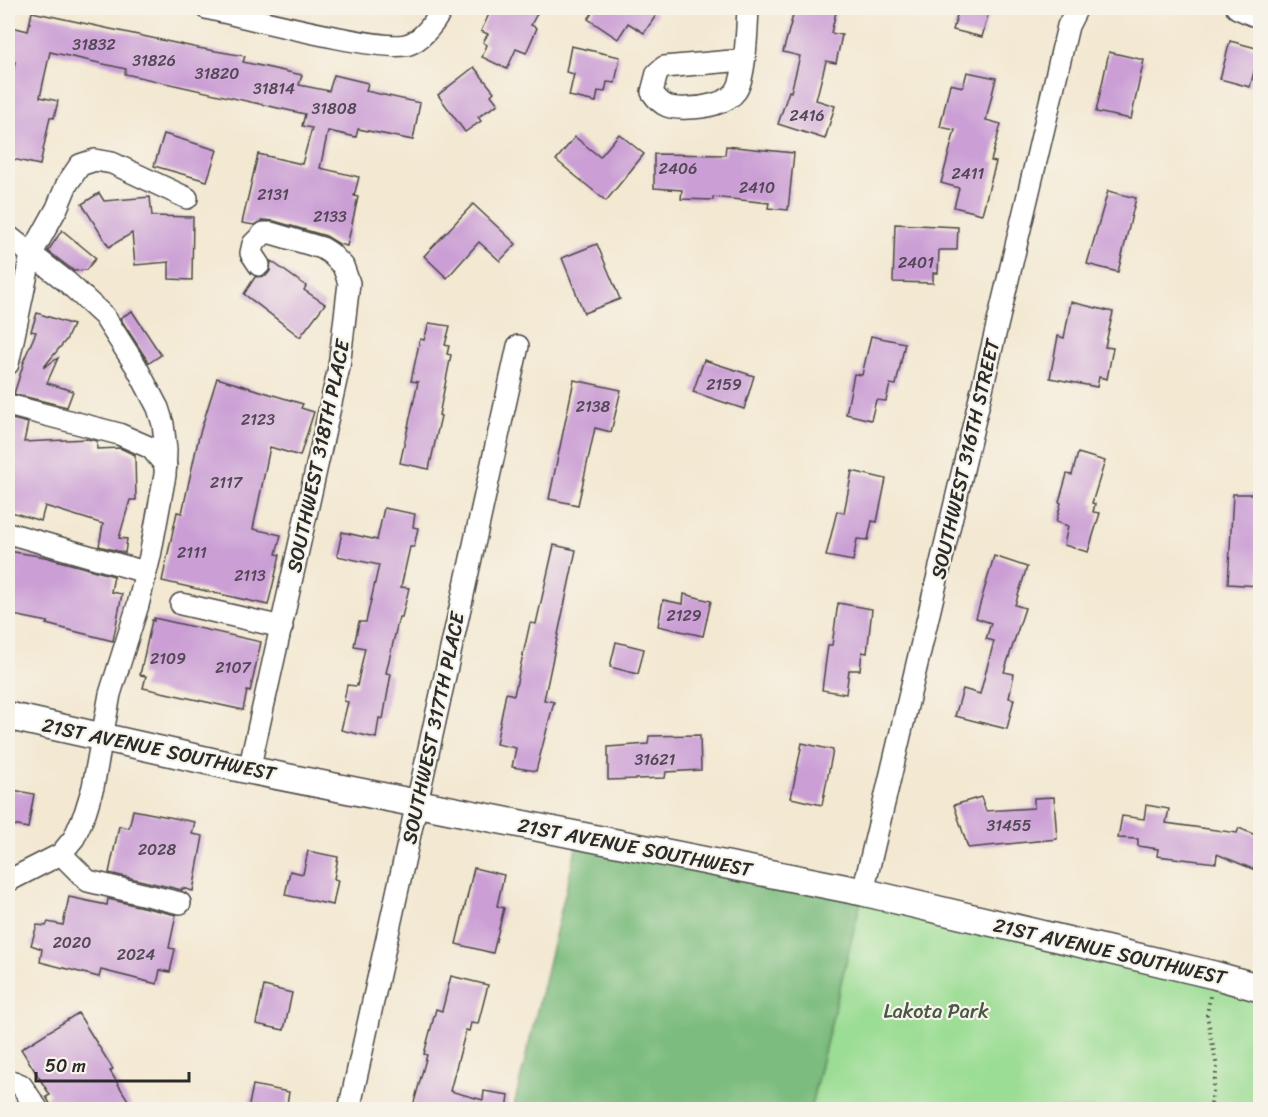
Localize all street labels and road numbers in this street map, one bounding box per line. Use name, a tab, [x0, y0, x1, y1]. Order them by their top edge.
street label: SOUTHWEST 318TH PLACE	[277, 335, 361, 576]
street label: SOUTHWEST 316TH STREET	[921, 335, 1010, 582]
street label: SOUTHWEST 317TH PLACE	[392, 607, 476, 847]
street label: 21ST AVENUE SOUTHWEST	[39, 708, 281, 792]
street label: 21ST AVENUE SOUTHWEST	[515, 808, 757, 888]
street label: 21ST AVENUE SOUTHWEST	[990, 908, 1232, 996]

